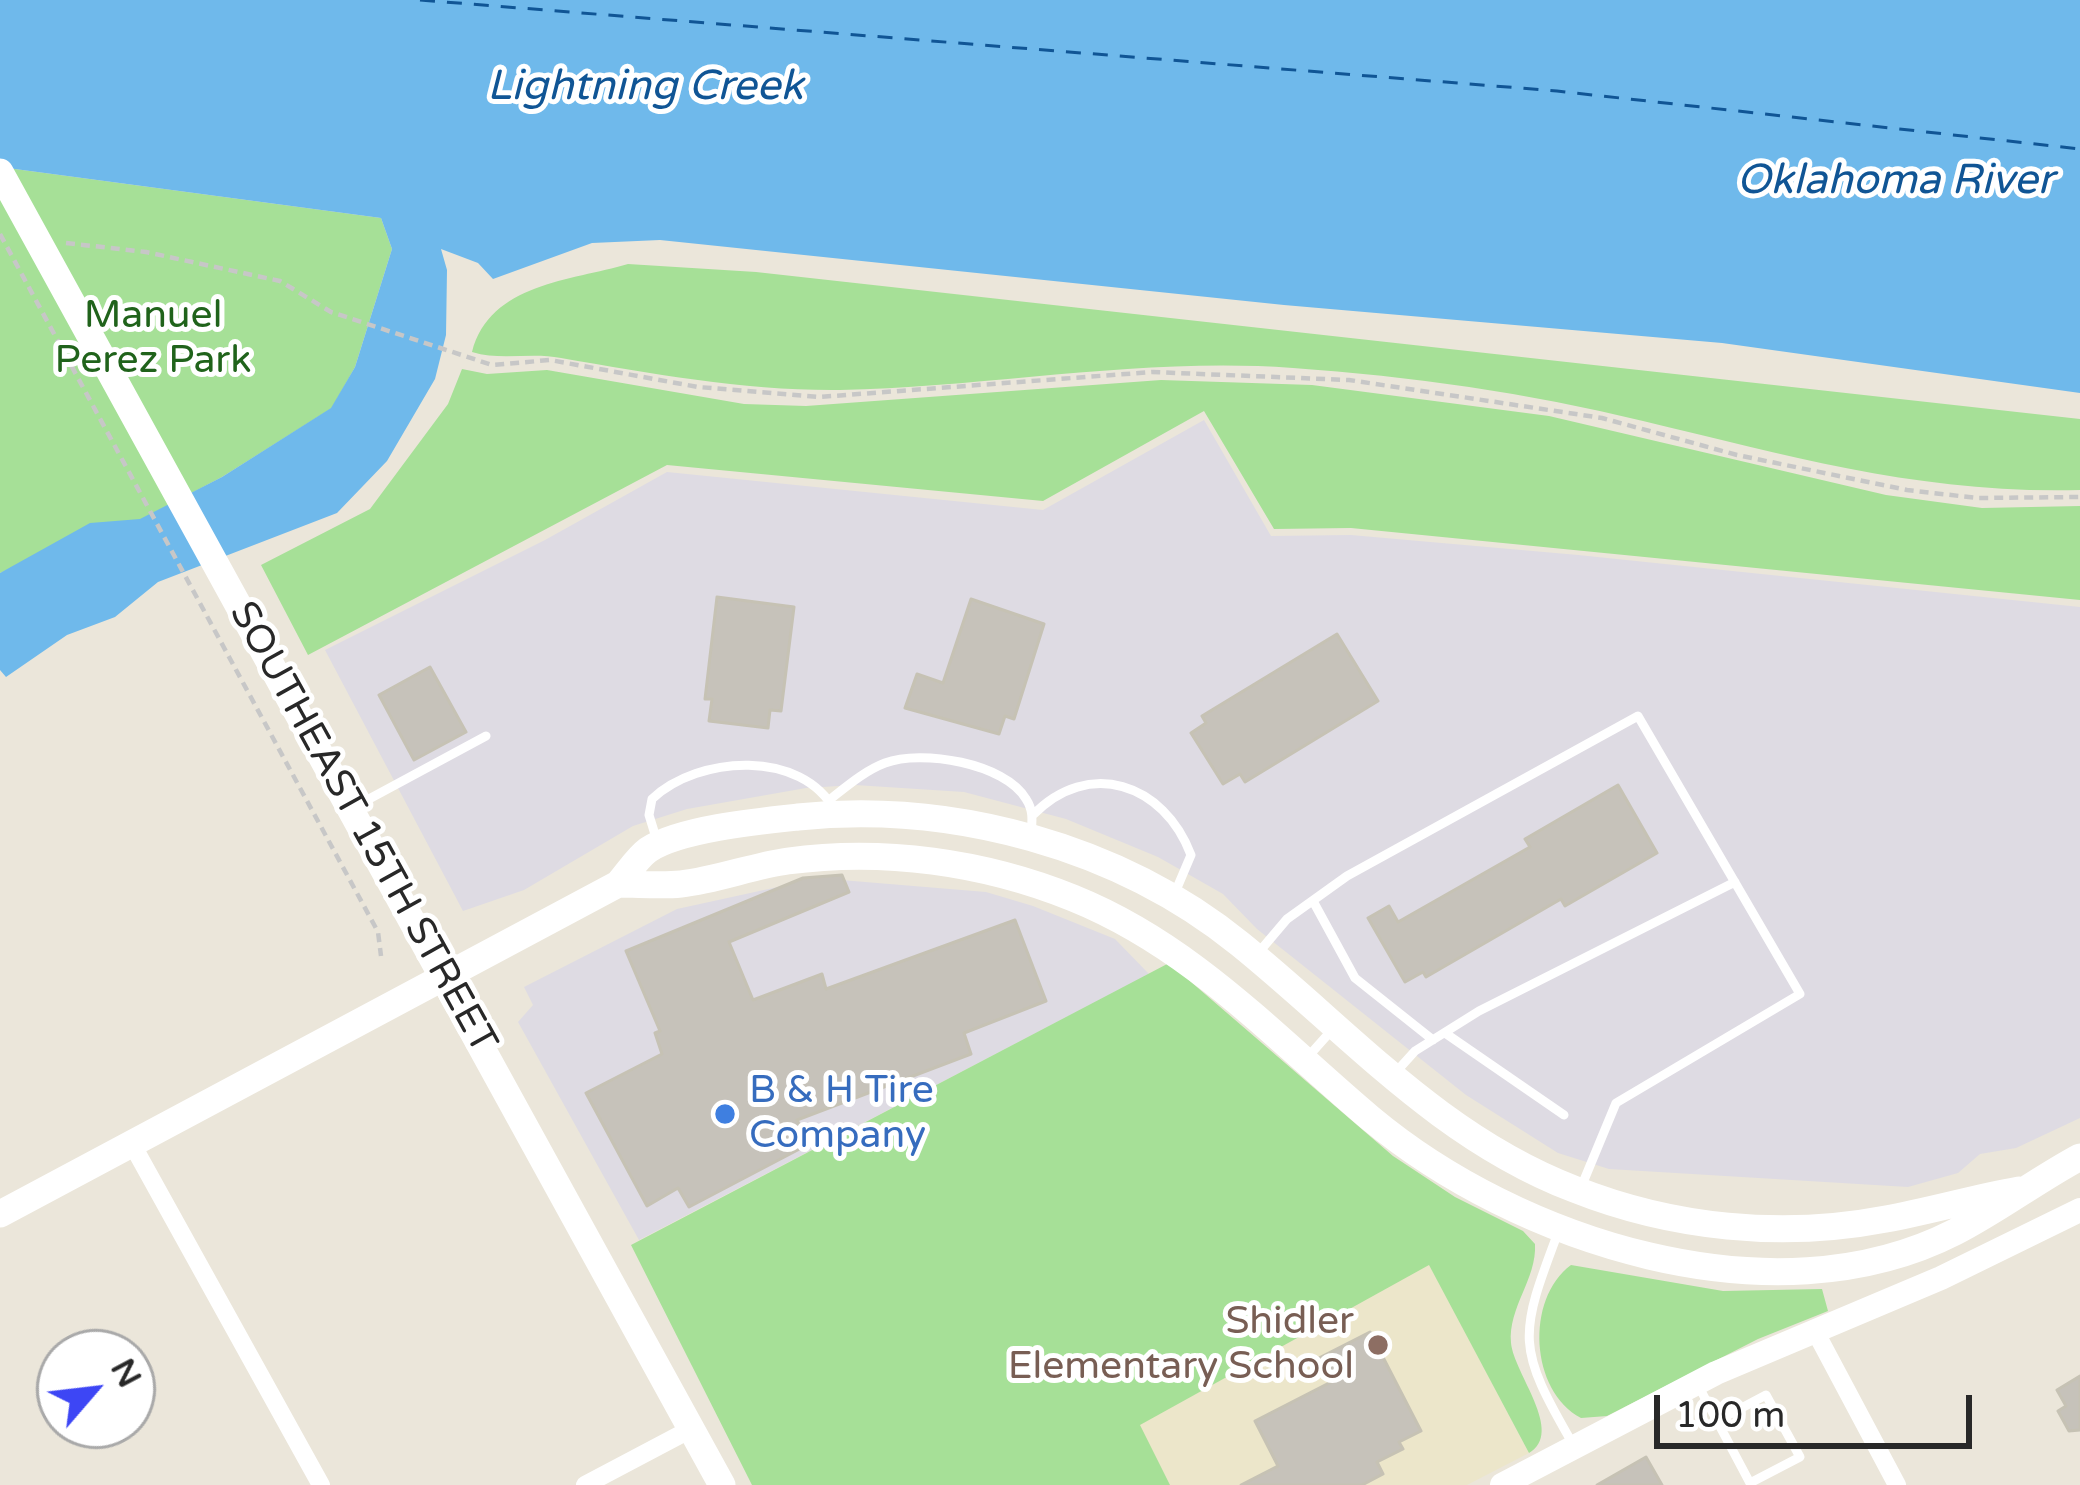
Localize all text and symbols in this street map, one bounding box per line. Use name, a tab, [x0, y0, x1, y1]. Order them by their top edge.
water label: Lightning Creek	[487, 63, 803, 113]
water label: Oklahoma River	[1736, 157, 2054, 207]
park label: Manuel Perez Park	[54, 294, 252, 385]
street label: SOUTHEAST 15TH STREET	[218, 594, 506, 1062]
place label: B & H Tire Company	[749, 1069, 934, 1160]
marker: B & H Tire Company	[712, 1101, 738, 1127]
place label: Shidler Elementary School	[1008, 1300, 1354, 1391]
north arrow	[36, 1329, 156, 1449]
marker: Shidler Elementary School	[1365, 1332, 1391, 1358]
text: N	[102, 1352, 149, 1394]
scale bar	[1660, 1371, 1978, 1445]
text: 100 m	[1675, 1394, 1785, 1437]

